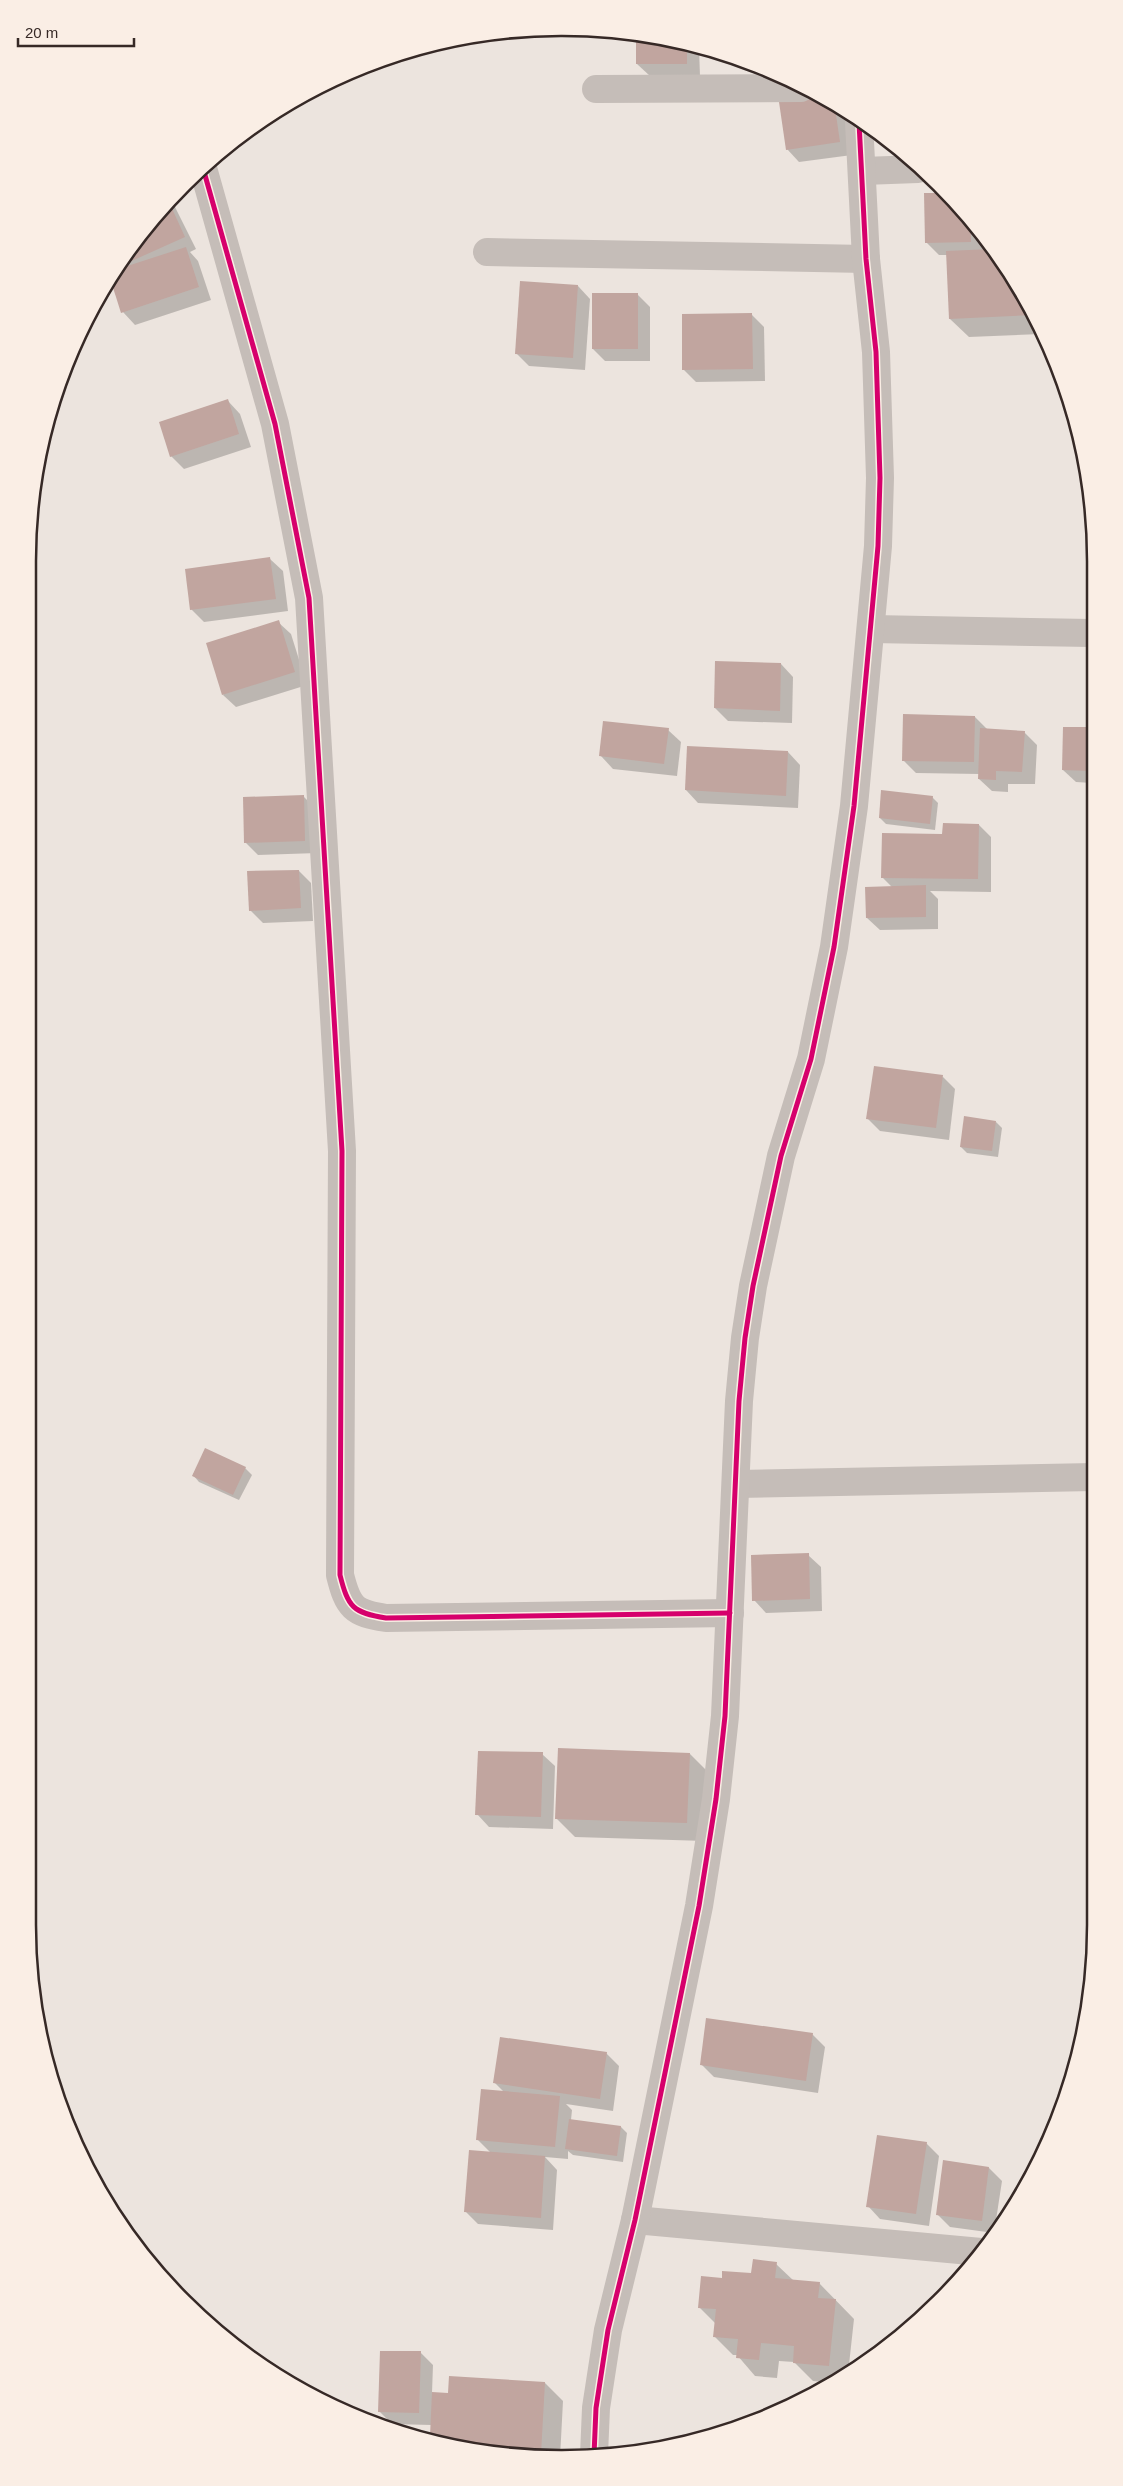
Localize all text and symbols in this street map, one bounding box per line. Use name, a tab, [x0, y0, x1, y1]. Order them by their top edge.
scale bar	[18, 15, 134, 47]
text: 20 m	[25, 24, 58, 41]

